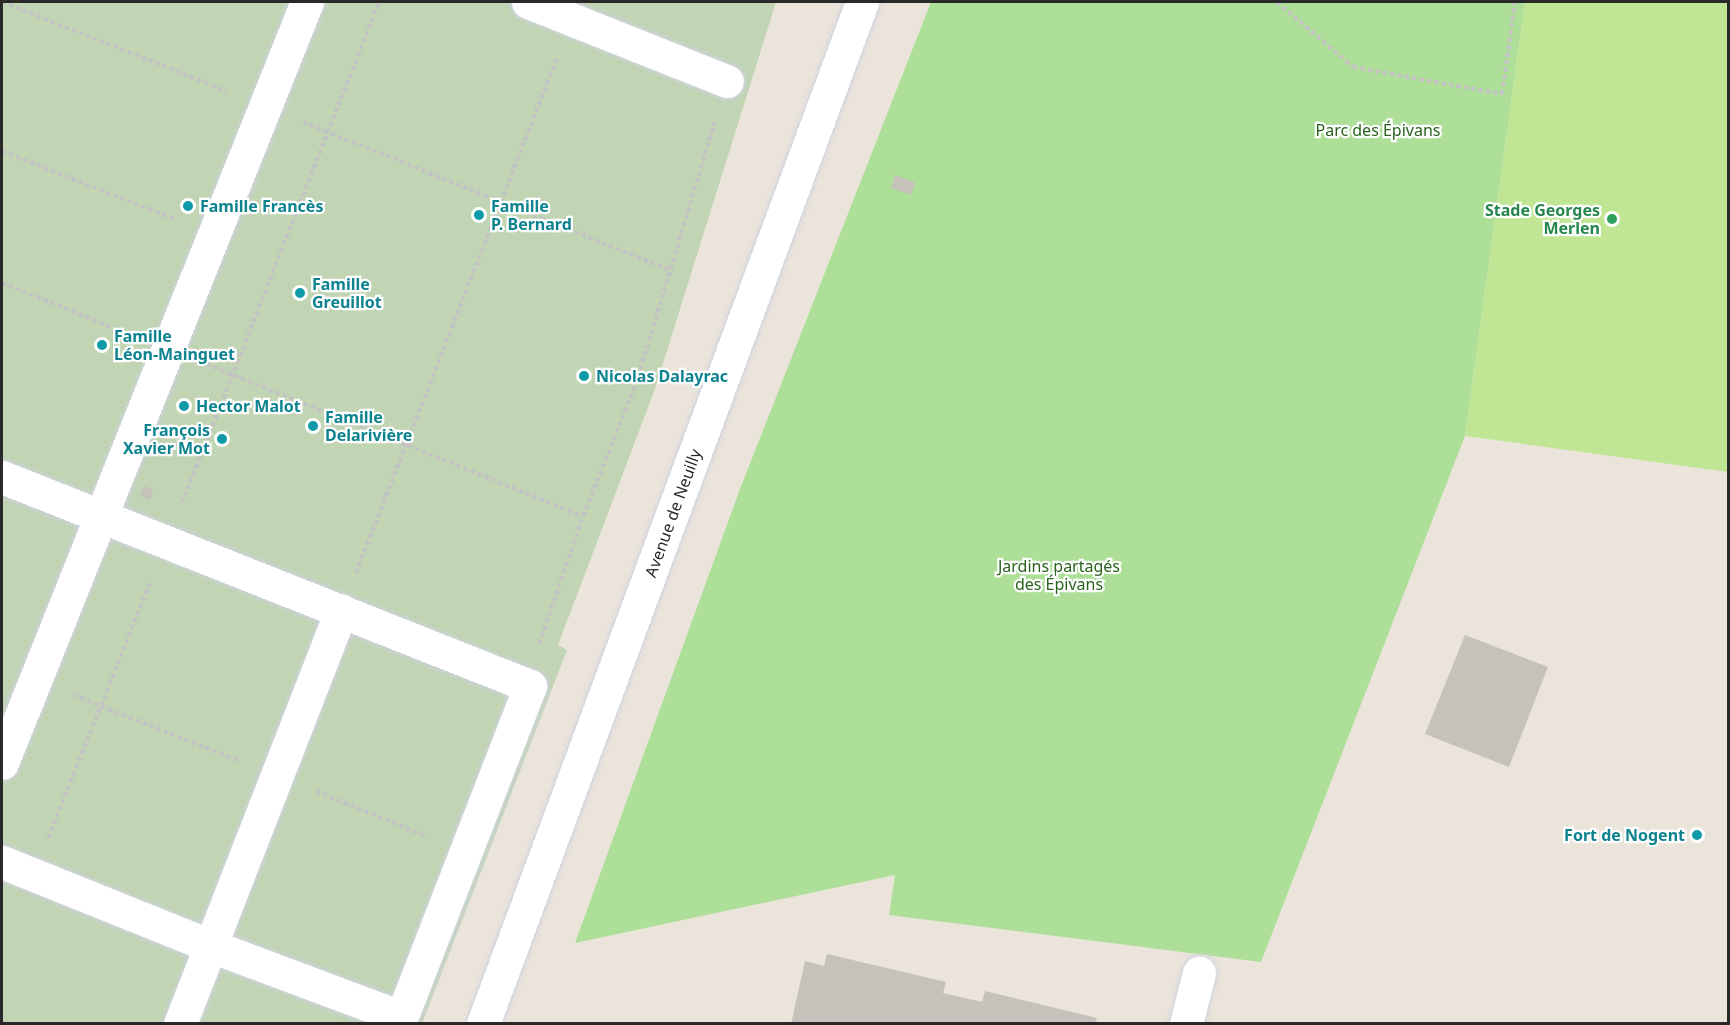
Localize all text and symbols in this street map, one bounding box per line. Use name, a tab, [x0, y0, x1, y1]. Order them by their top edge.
park label: Parc des Épivans	[1316, 120, 1440, 140]
place label: Famille Francès	[200, 196, 323, 216]
place label: Famille P. Bernard	[491, 196, 572, 234]
marker: Famille Francès	[181, 199, 195, 213]
place label: Stade Georges Merlen	[1485, 200, 1600, 238]
marker: Famille P. Bernard	[472, 208, 486, 222]
marker: Stade Georges Merlen	[1605, 212, 1619, 226]
place label: Famille Greuillot	[312, 274, 382, 312]
marker: Famille Greuillot	[293, 286, 307, 300]
place label: Famille Léon-Mainguet	[114, 326, 235, 364]
marker: Famille Léon-Mainguet	[95, 338, 109, 352]
place label: Nicolas Dalayrac	[596, 366, 728, 386]
marker: Nicolas Dalayrac	[577, 369, 591, 383]
place label: Hector Malot	[196, 396, 301, 416]
marker: Hector Malot	[177, 399, 191, 413]
place label: Famille Delarivière	[325, 407, 412, 445]
marker: Famille Delarivière	[306, 419, 320, 433]
place label: François Xavier Mot	[123, 420, 210, 458]
marker: François Xavier Mot	[215, 432, 229, 446]
street label: Avenue de Neuilly	[641, 446, 705, 580]
park label: Jardins partagés des Épivans	[998, 556, 1120, 594]
place label: Fort de Nogent	[1564, 825, 1685, 845]
marker: Fort de Nogent	[1690, 828, 1704, 842]

